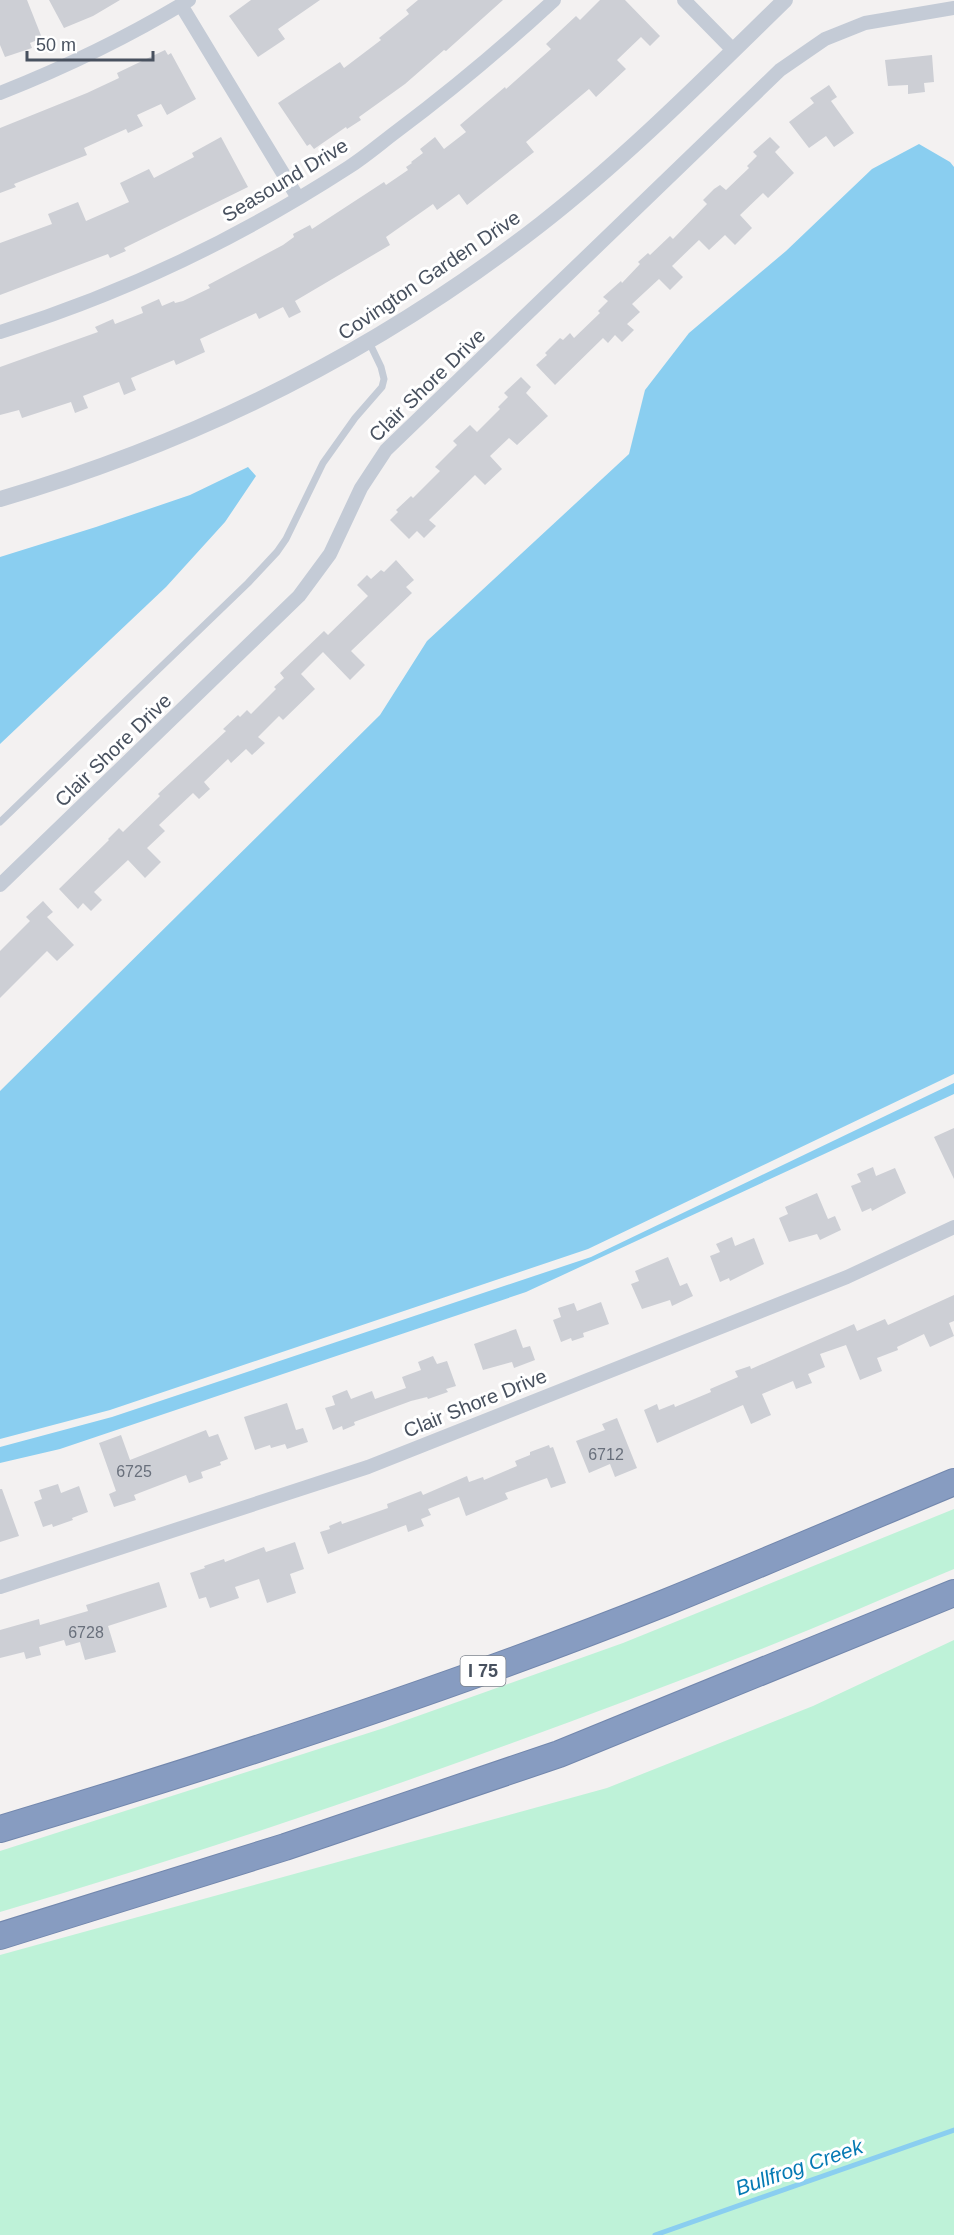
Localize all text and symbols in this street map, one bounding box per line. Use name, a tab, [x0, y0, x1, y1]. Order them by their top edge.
scale bar	[27, 24, 153, 62]
text: 50 m	[36, 35, 76, 55]
street label: Seasound Drive	[218, 134, 352, 226]
street label: Covington Garden Drive	[334, 206, 524, 344]
street label: Clair Shore Drive	[365, 324, 489, 446]
street label: Clair Shore Drive	[51, 689, 175, 811]
street label: Clair Shore Drive	[400, 1364, 550, 1442]
house number: 6712	[588, 1446, 624, 1463]
house number: 6725	[116, 1463, 152, 1480]
house number: 6728	[68, 1624, 104, 1641]
road number: I 75	[460, 1656, 506, 1686]
water label: Bullfrog Creek	[732, 2134, 867, 2200]

